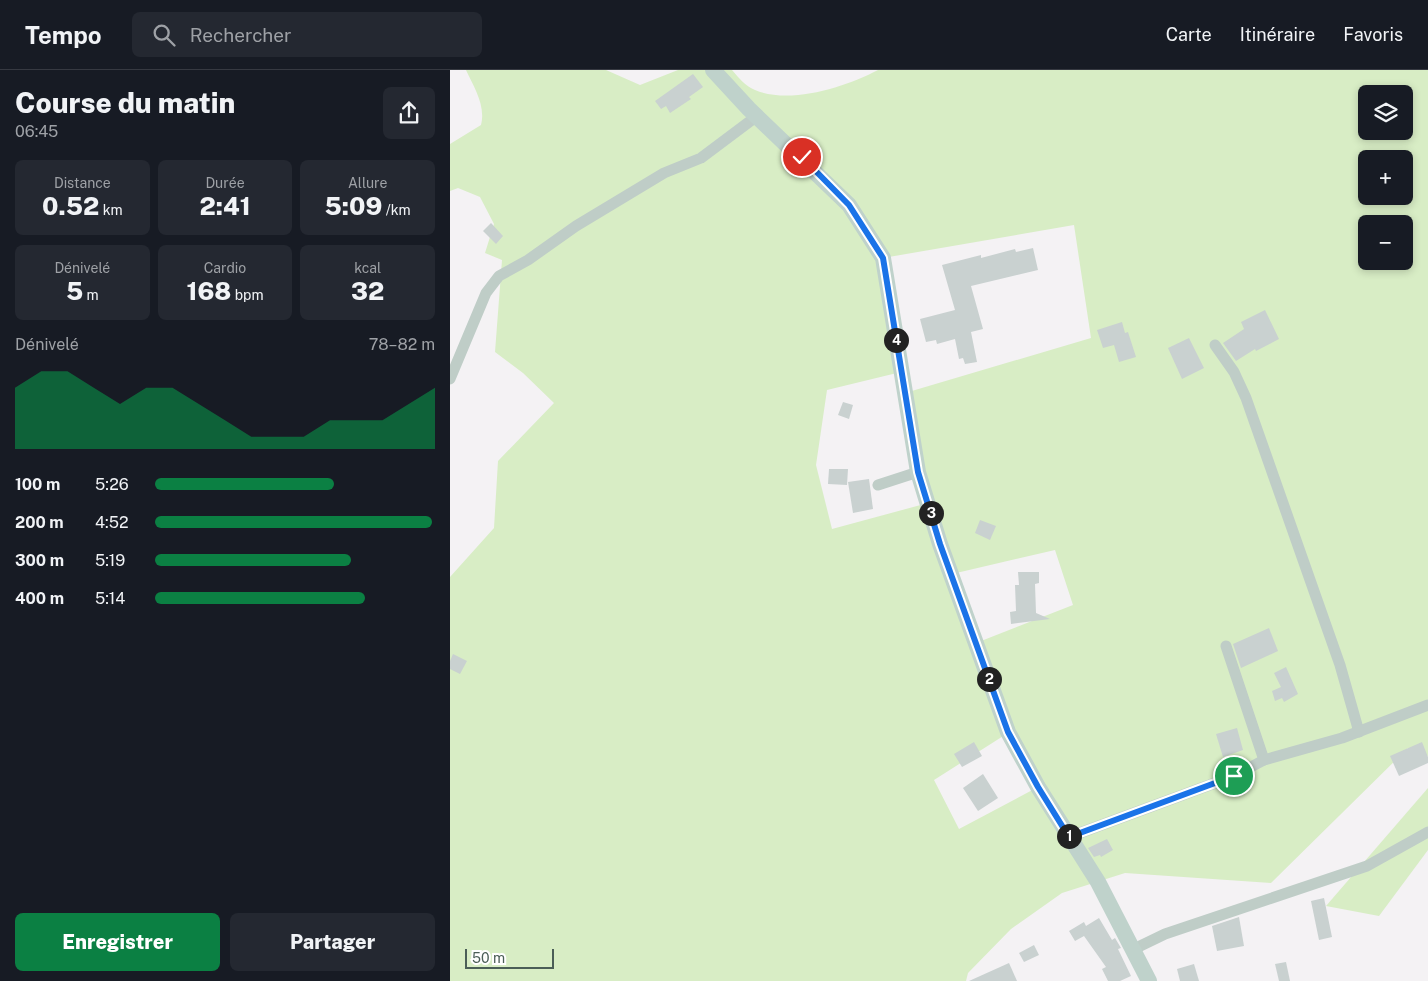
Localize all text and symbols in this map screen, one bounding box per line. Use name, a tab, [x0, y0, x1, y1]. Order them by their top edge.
search box	[132, 12, 482, 57]
text: Tempo	[25, 21, 102, 49]
icon: search	[150, 21, 178, 49]
text: Rechercher	[190, 24, 292, 46]
text: Carte	[1166, 24, 1212, 45]
text: Itinéraire	[1240, 24, 1315, 45]
text: Favoris	[1343, 24, 1403, 45]
map controls	[1358, 85, 1413, 270]
button: layers	[1358, 85, 1413, 140]
text: Course du matin	[15, 86, 235, 119]
button: share	[383, 87, 435, 139]
text: 06:45	[15, 122, 58, 141]
pin	[781, 136, 823, 178]
icon: check	[788, 143, 816, 171]
button: +	[1358, 150, 1413, 205]
text: Distance	[54, 175, 111, 191]
text: Durée	[205, 175, 245, 191]
text: Allure	[348, 175, 387, 191]
text: 0.52	[42, 191, 99, 221]
text: 2:41	[199, 191, 251, 221]
text: 5:09	[325, 191, 382, 221]
text: km	[99, 202, 123, 218]
text: /km	[382, 202, 411, 218]
button: −	[1358, 215, 1413, 270]
text: Dénivelé	[54, 260, 110, 276]
text: Cardio	[204, 260, 246, 276]
text: kcal	[354, 260, 381, 276]
text: 5	[66, 276, 83, 306]
text: 168	[186, 276, 231, 306]
text: 32	[351, 276, 384, 306]
text: m	[83, 287, 99, 303]
text: bpm	[231, 287, 264, 303]
pin: 4	[884, 328, 908, 352]
text: 4	[892, 332, 901, 348]
text: Dénivelé	[15, 335, 79, 354]
text: 78–82 m	[369, 335, 435, 354]
text: 100 m	[15, 475, 60, 494]
text: 5:26	[95, 475, 129, 494]
pin: 3	[918, 500, 944, 526]
text: 3	[927, 505, 936, 521]
text: 200 m	[15, 513, 64, 532]
text: 4:52	[95, 513, 128, 532]
text: 300 m	[15, 551, 64, 570]
text: 5:19	[95, 551, 125, 570]
text: 400 m	[15, 589, 64, 608]
text: 5:14	[95, 589, 125, 608]
pin: 2	[976, 666, 1002, 692]
text: 2	[985, 671, 994, 687]
pin	[1213, 755, 1255, 797]
icon: arrive	[1220, 762, 1248, 790]
pin: 1	[1056, 824, 1082, 848]
text: 1	[1067, 828, 1073, 844]
button: Enregistrer	[15, 913, 220, 971]
button: Partager	[230, 913, 435, 971]
scale bar	[465, 946, 554, 969]
text: 50 m	[472, 950, 505, 966]

